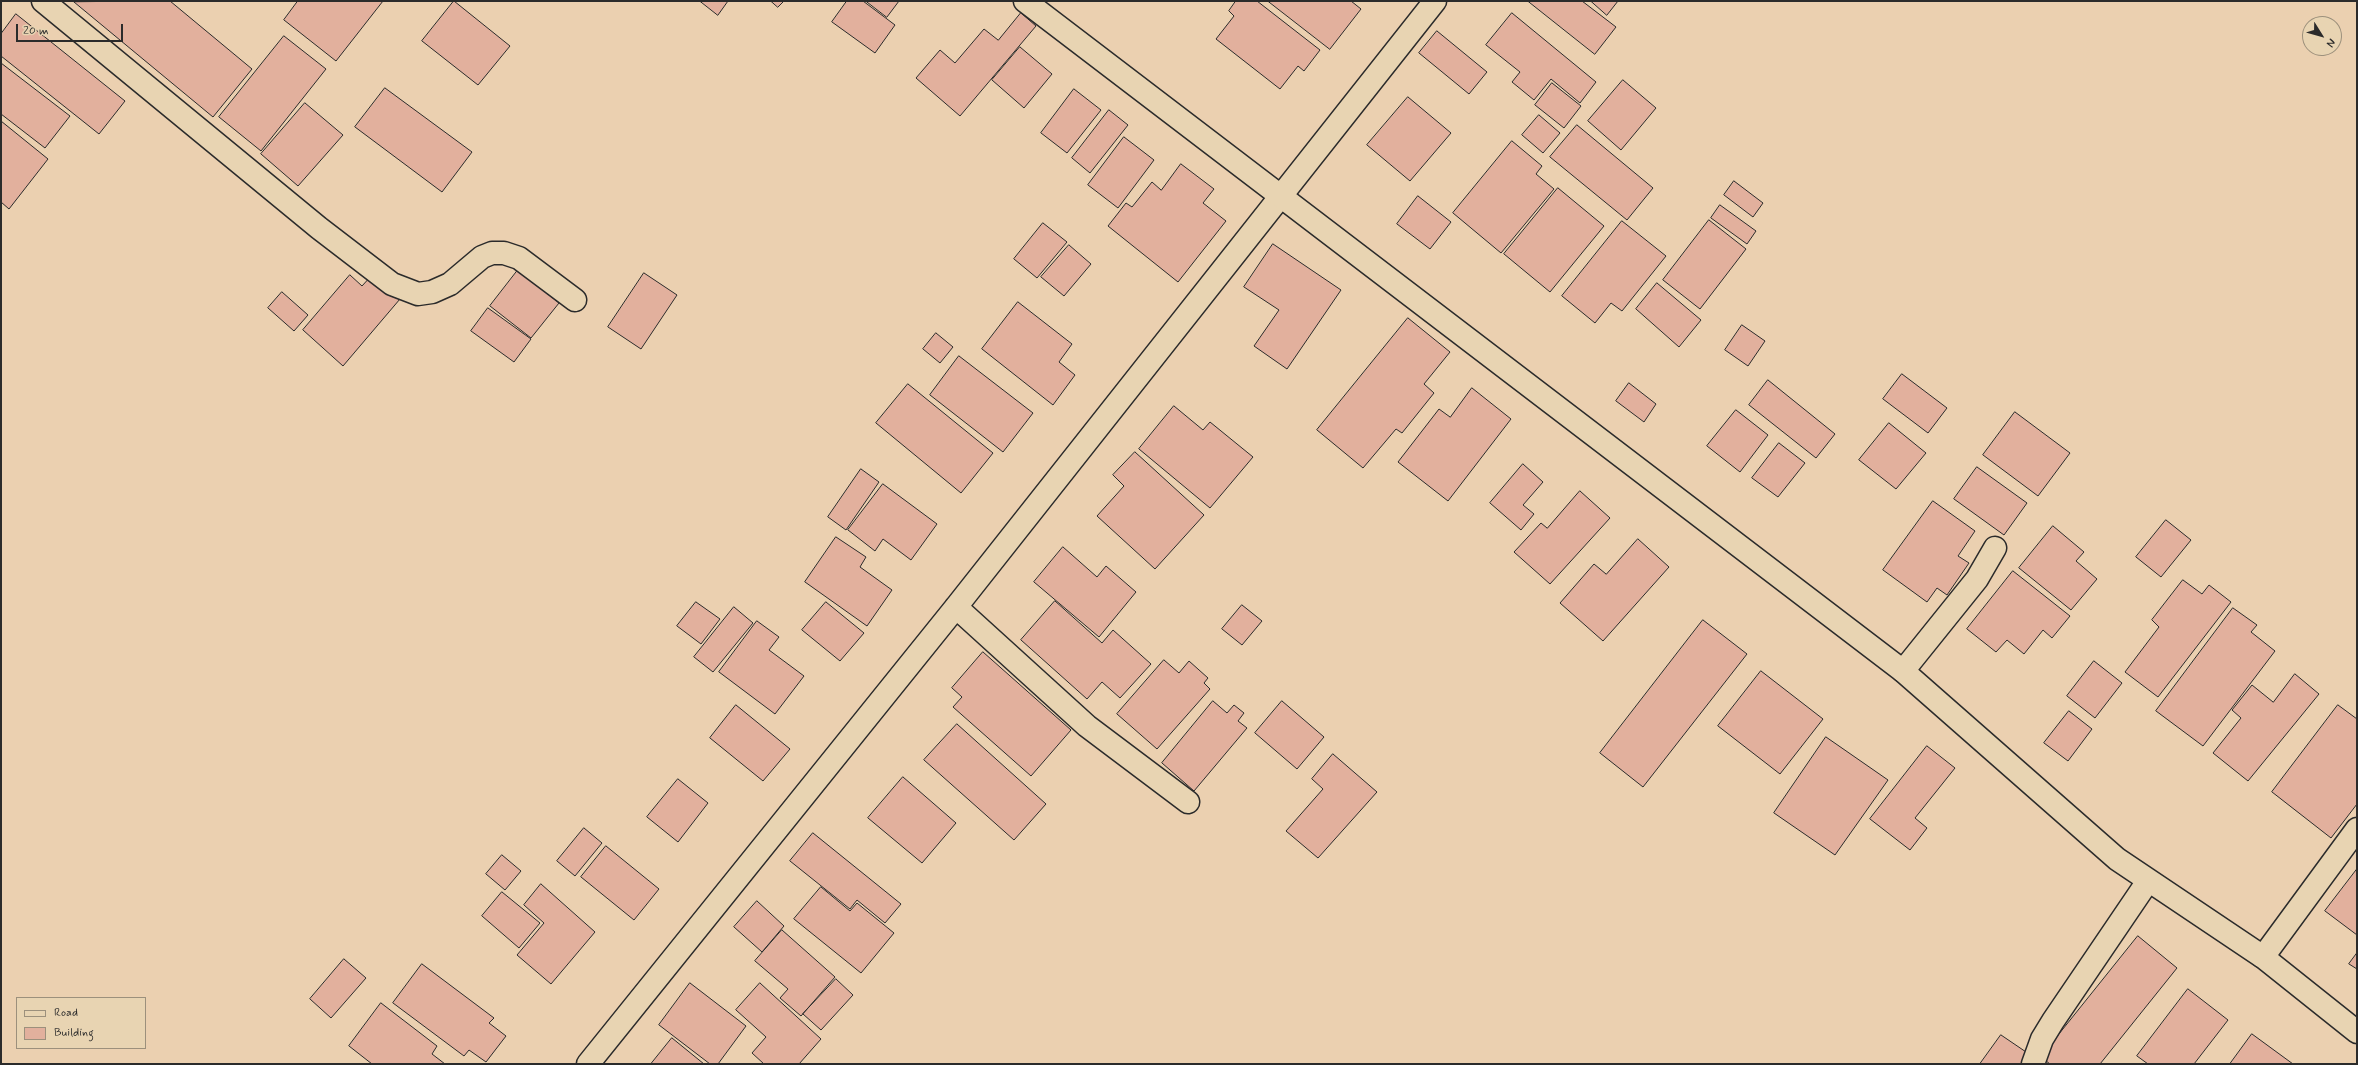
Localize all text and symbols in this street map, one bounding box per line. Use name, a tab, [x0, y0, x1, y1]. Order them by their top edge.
scale bar	[18, 16, 125, 42]
north arrow	[2302, 16, 2342, 56]
text: 20 m	[23, 23, 49, 39]
text: N	[2323, 35, 2339, 50]
legend	[16, 997, 146, 1049]
text: Road	[54, 1005, 78, 1021]
text: Building	[54, 1025, 94, 1041]

